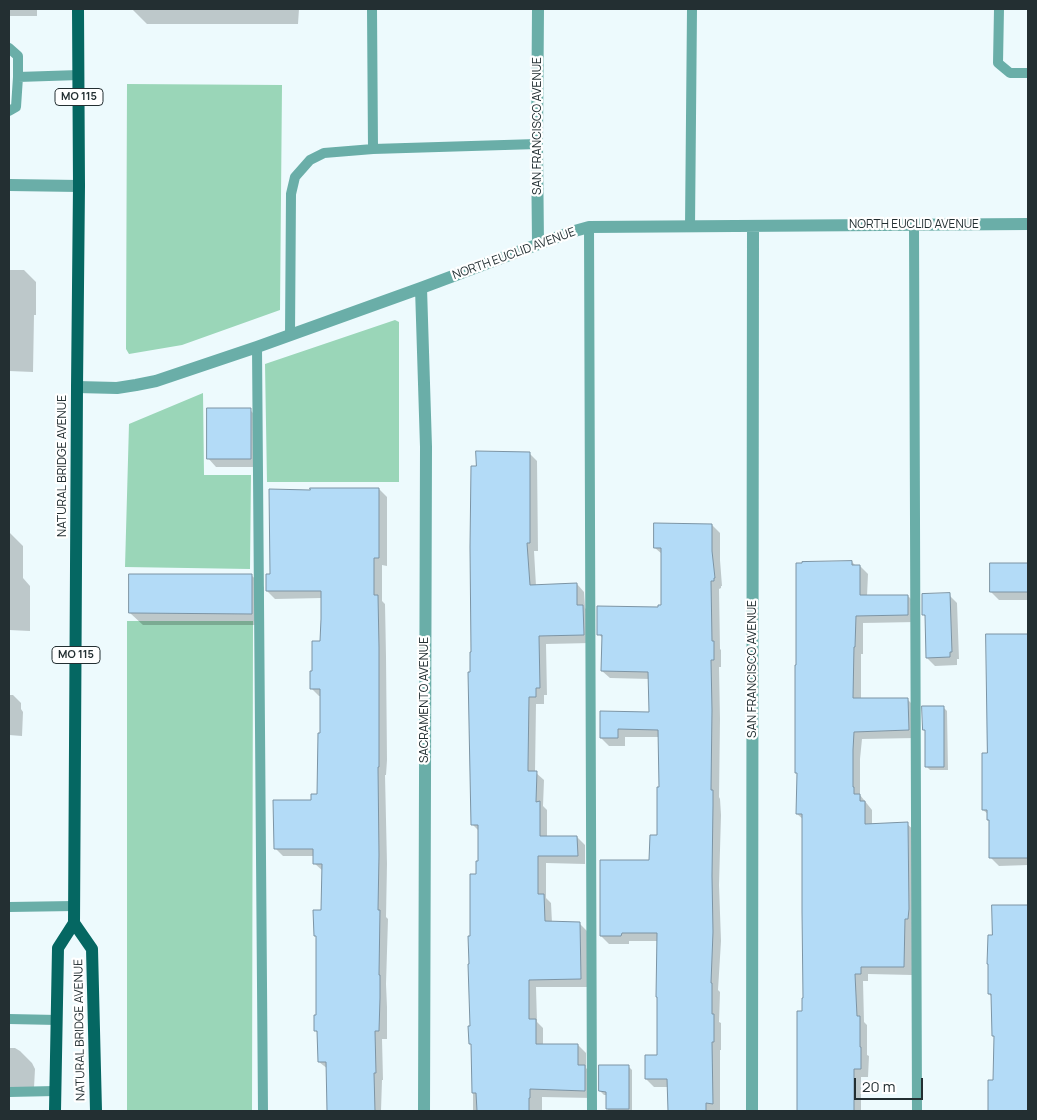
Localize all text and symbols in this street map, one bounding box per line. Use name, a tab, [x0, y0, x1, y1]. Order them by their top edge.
street label: SAN FRANCISCO AVENUE	[531, 57, 545, 195]
road number: MO 115	[55, 88, 103, 105]
street label: NORTH EUCLID AVENUE	[849, 218, 979, 232]
street label: NORTH EUCLID AVENUE	[451, 225, 577, 283]
street label: NATURAL BRIDGE AVENUE	[56, 395, 70, 537]
street label: SAN FRANCISCO AVENUE	[746, 600, 760, 738]
street label: SACRAMENTO AVENUE	[418, 637, 432, 763]
road number: MO 115	[52, 646, 100, 664]
street label: NATURAL BRIDGE AVENUE	[72, 959, 88, 1101]
scale bar	[857, 1068, 926, 1100]
text: 20 m	[862, 1076, 895, 1097]

